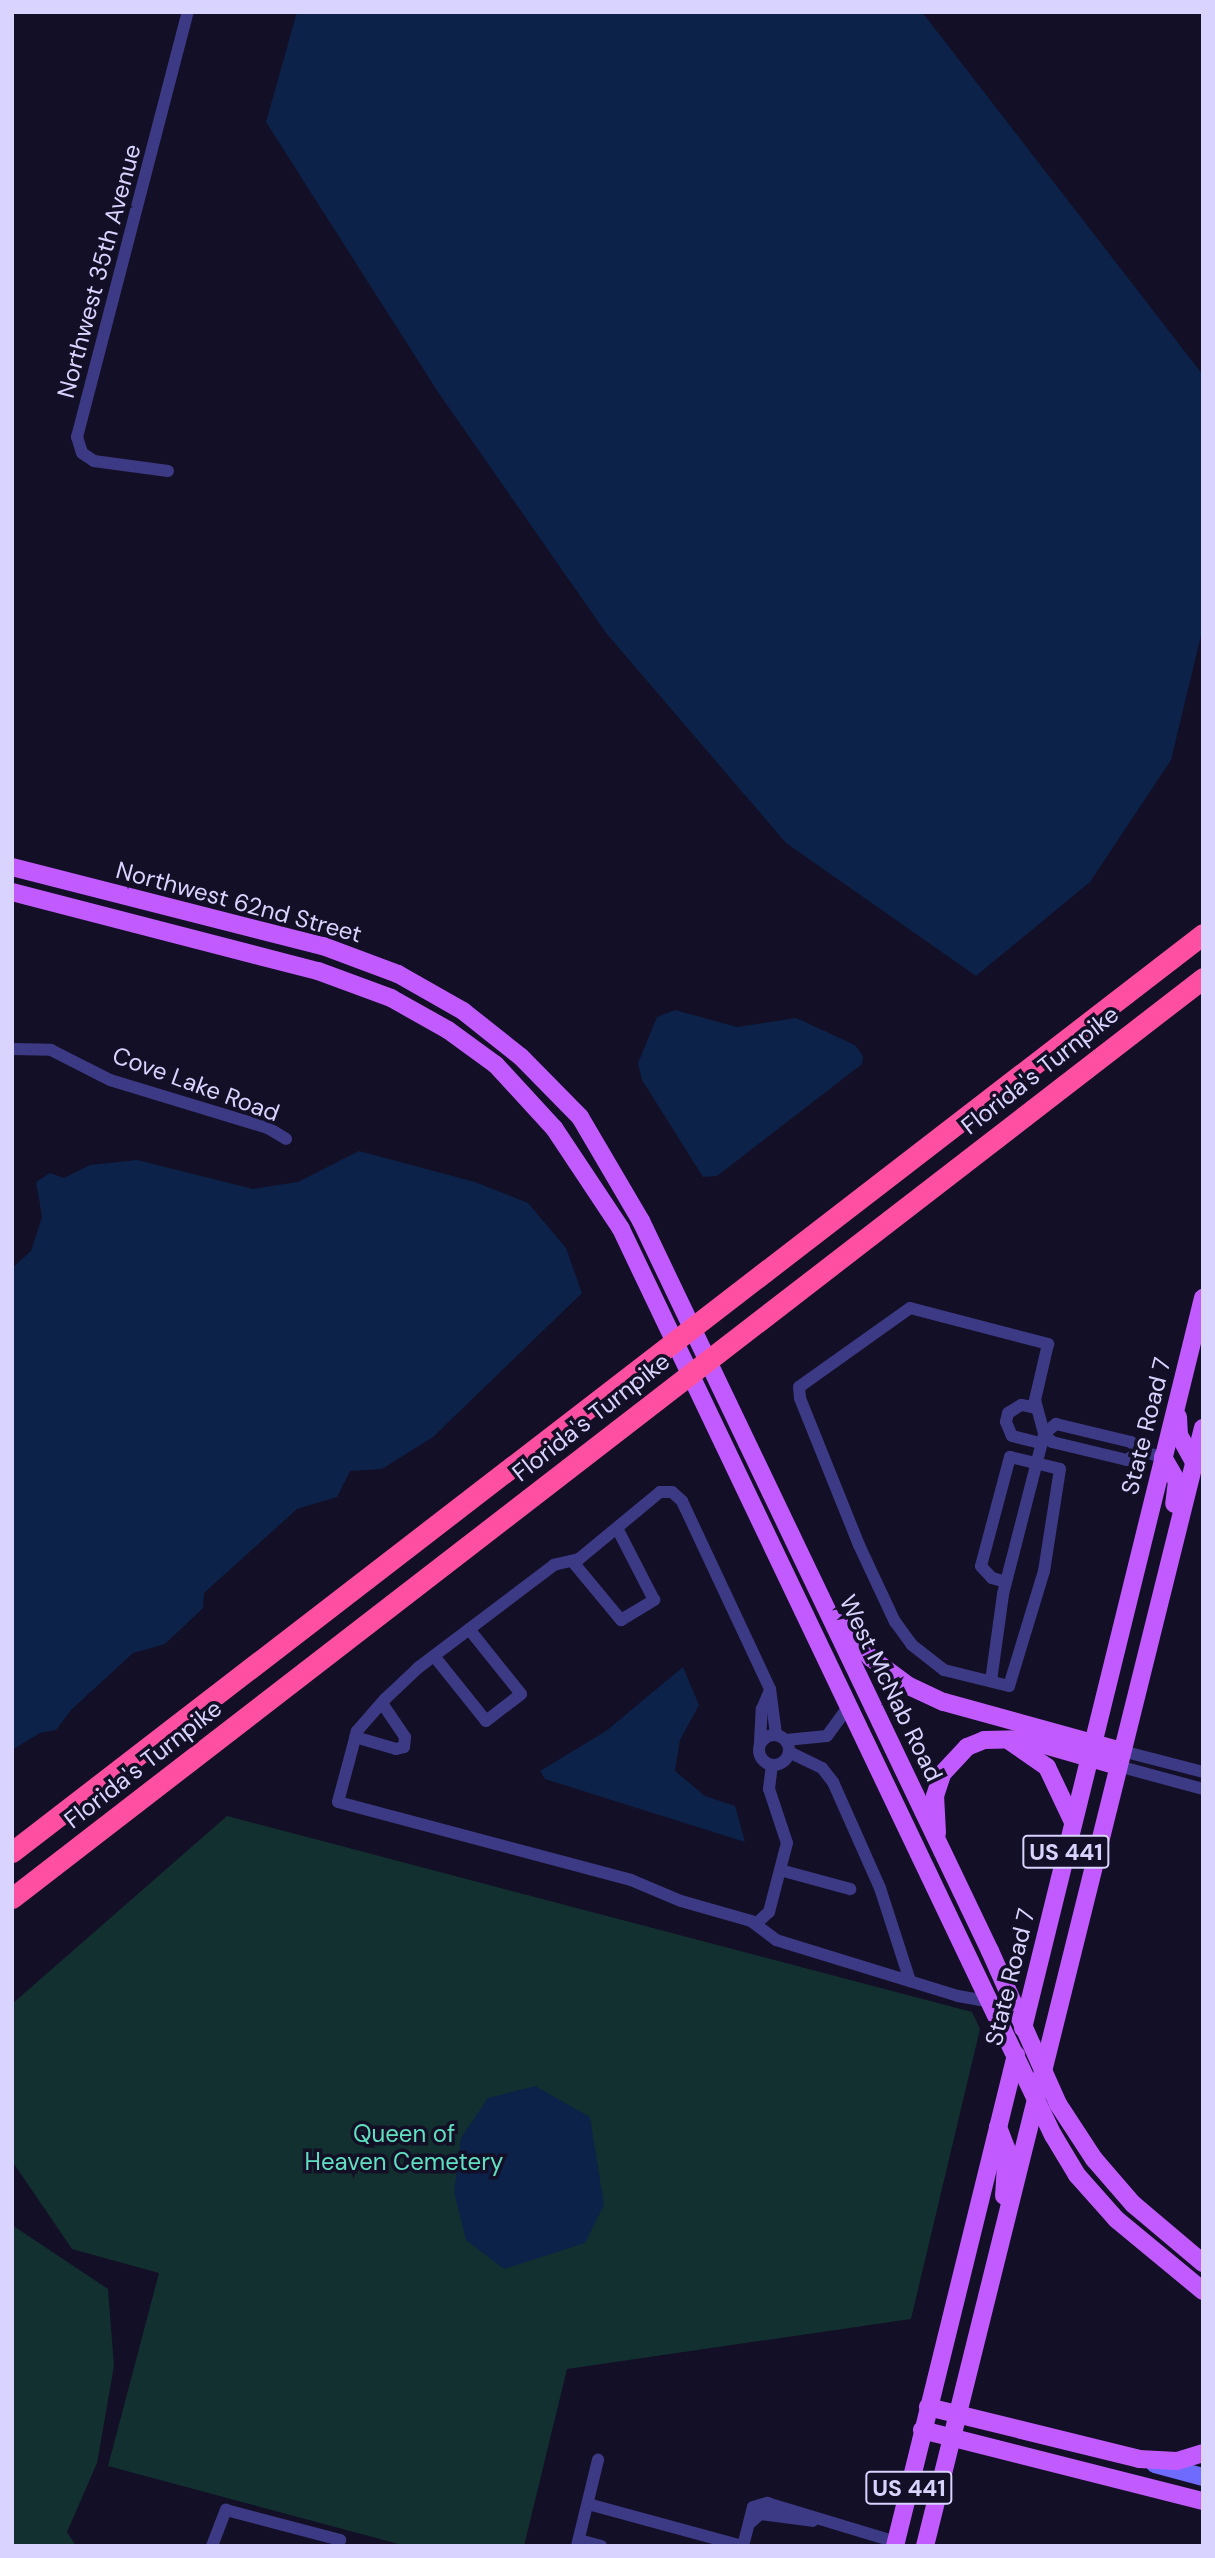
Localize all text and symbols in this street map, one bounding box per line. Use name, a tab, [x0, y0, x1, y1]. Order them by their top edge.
street label: Northwest 35th Avenue	[51, 141, 147, 401]
street label: Northwest 62nd Street	[113, 855, 365, 949]
street label: Florida's Turnpike	[956, 1000, 1124, 1140]
street label: Cove Lake Road	[109, 1040, 283, 1128]
street label: Florida's Turnpike	[507, 1347, 675, 1487]
street label: State Road 7	[1115, 1354, 1177, 1498]
street label: West McNab Road	[833, 1590, 949, 1786]
street label: Florida's Turnpike	[59, 1694, 227, 1834]
road number: US 441	[1022, 1832, 1110, 1871]
street label: State Road 7	[979, 1905, 1041, 2049]
park label: Queen of Heaven Cemetery	[305, 2120, 503, 2176]
road number: US 441	[865, 2468, 953, 2508]

